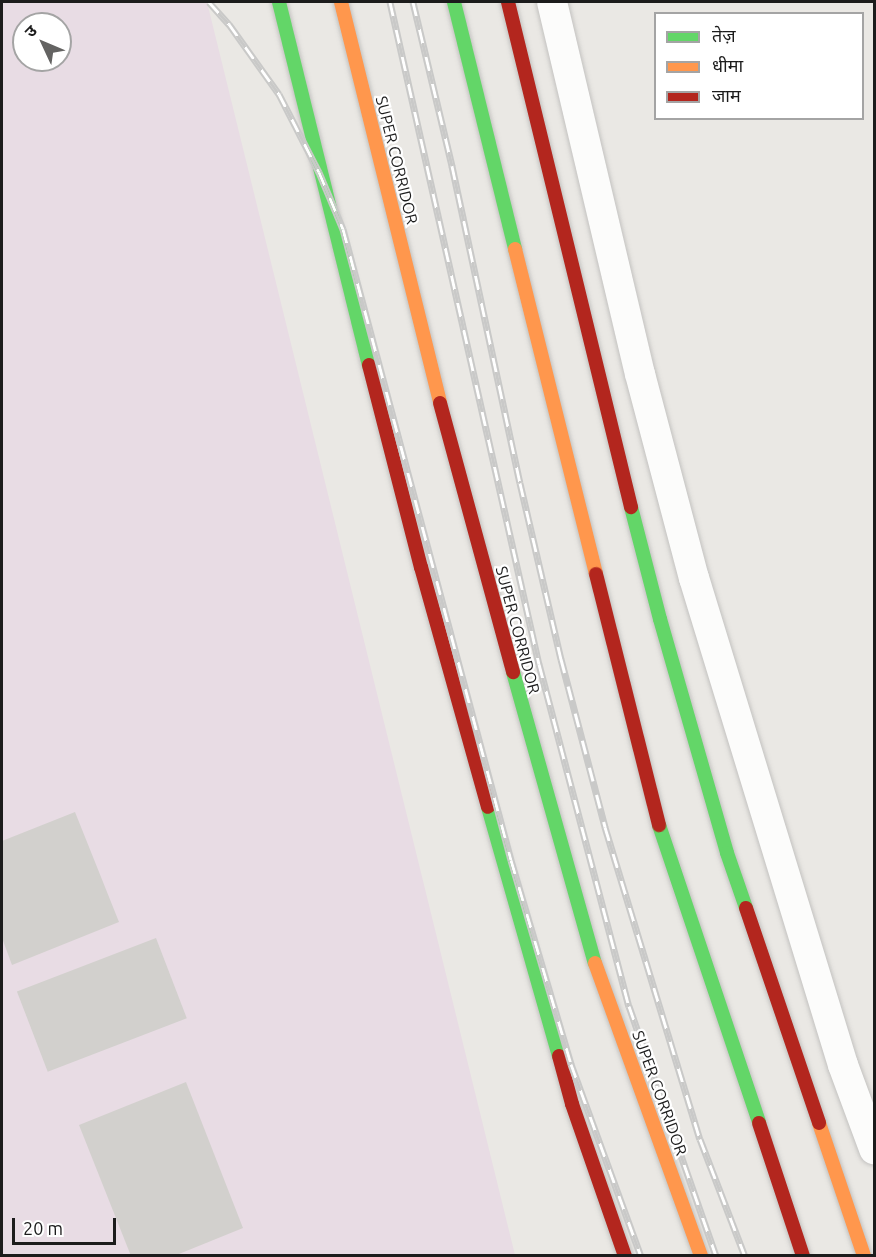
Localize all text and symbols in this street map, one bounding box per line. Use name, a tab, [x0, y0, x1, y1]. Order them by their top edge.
north arrow	[12, 12, 72, 72]
legend	[654, 12, 864, 120]
text: उ	[21, 21, 40, 41]
text: तेज़	[712, 25, 736, 45]
text: धीमा	[712, 55, 743, 75]
text: जाम	[712, 85, 741, 105]
street label: SUPER CORRIDOR	[372, 94, 422, 226]
street label: SUPER CORRIDOR	[492, 564, 544, 696]
street label: SUPER CORRIDOR	[629, 1028, 691, 1158]
scale bar	[15, 1206, 118, 1244]
text: 20 m	[23, 1218, 63, 1238]

